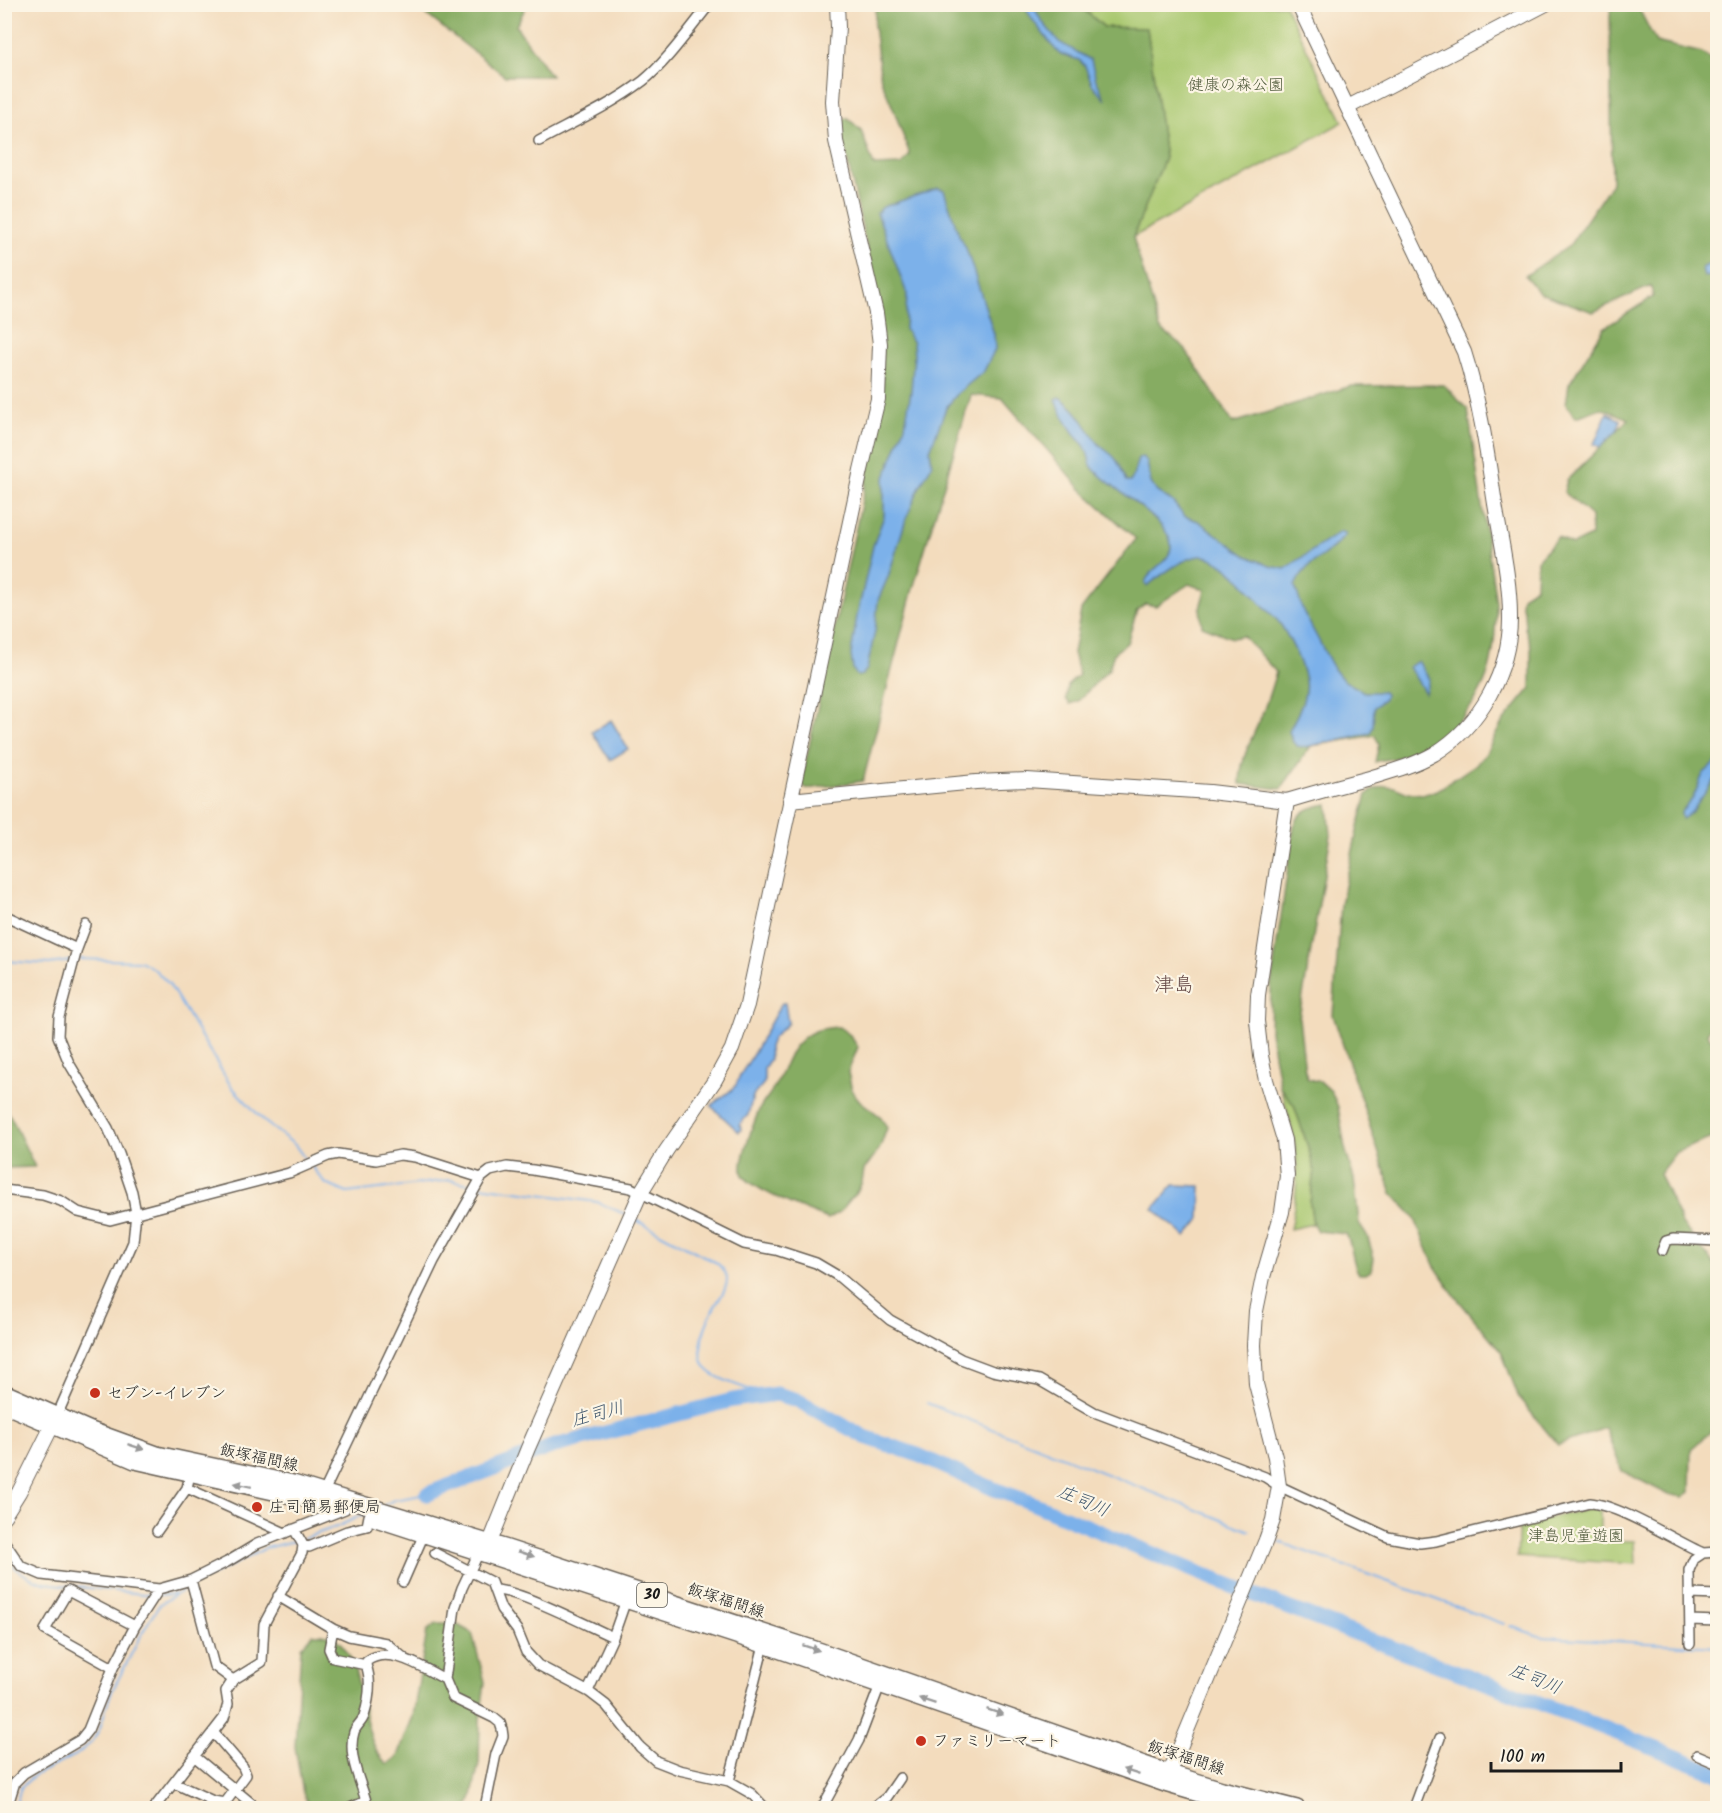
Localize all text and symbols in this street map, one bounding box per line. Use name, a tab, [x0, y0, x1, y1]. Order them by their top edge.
park label: 健康の森公園	[1188, 73, 1284, 98]
district label: 津島	[1154, 970, 1194, 1002]
place label: セブン-イレブン	[107, 1381, 226, 1406]
marker: セブン-イレブン	[88, 1386, 102, 1400]
water label: 庄司川	[568, 1394, 628, 1436]
street label: 飯塚福間線	[217, 1437, 301, 1479]
one-way arrow	[127, 1442, 145, 1452]
water label: 庄司川	[1052, 1478, 1114, 1526]
one-way arrow	[233, 1480, 252, 1489]
place label: 庄司簡易郵便局	[269, 1495, 381, 1520]
marker: 庄司簡易郵便局	[250, 1500, 264, 1514]
park label: 津島児童遊園	[1528, 1524, 1624, 1549]
one-way arrow	[517, 1550, 535, 1559]
street label: 飯塚福間線	[684, 1577, 768, 1625]
road number: 30	[637, 1583, 667, 1607]
one-way arrow	[802, 1644, 820, 1653]
water label: 庄司川	[1505, 1656, 1565, 1704]
one-way arrow	[918, 1696, 936, 1705]
one-way arrow	[986, 1707, 1004, 1717]
place label: ファミリーマート	[933, 1729, 1061, 1754]
marker: ファミリーマート	[914, 1734, 928, 1748]
street label: 飯塚福間線	[1144, 1734, 1228, 1782]
scale bar	[1491, 1735, 1622, 1773]
text: 100 m	[1500, 1743, 1545, 1772]
one-way arrow	[1122, 1767, 1140, 1777]

